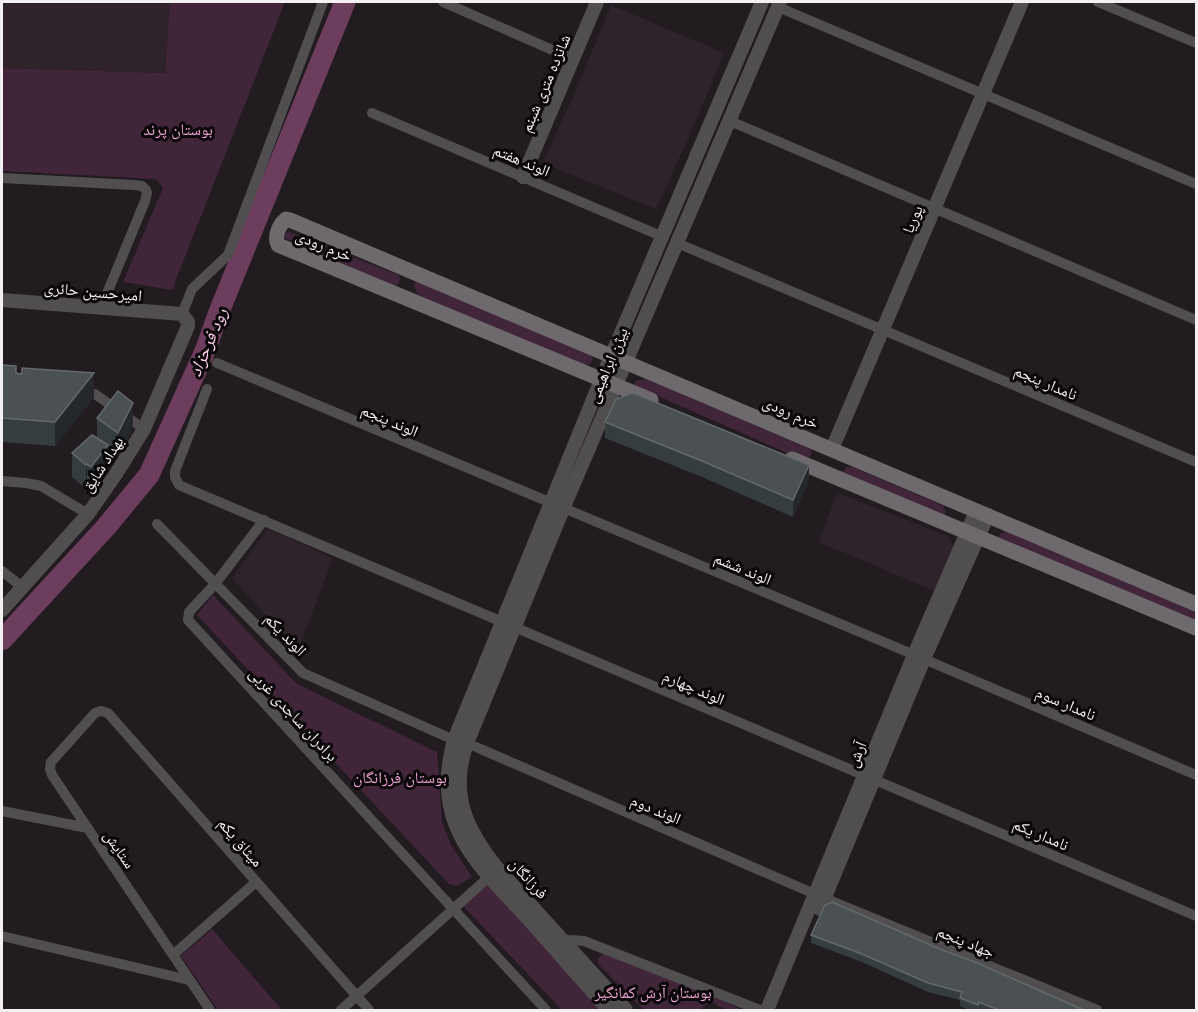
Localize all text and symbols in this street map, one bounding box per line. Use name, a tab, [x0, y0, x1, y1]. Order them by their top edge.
street label: شانزده متری شبنم	[515, 31, 576, 135]
park label: بوستان پرند	[143, 119, 213, 140]
street label: الوند هفتم	[490, 139, 553, 182]
street label: پوریا	[897, 202, 927, 236]
street label: خرم رودی	[293, 225, 355, 266]
street label: امیرحسین حائری	[43, 277, 143, 306]
water label: رود فرحزاد	[183, 304, 231, 379]
street label: بیژن ابراهیمی	[582, 324, 633, 406]
street label: نامدار پنجم	[1011, 360, 1081, 405]
street label: خرم رودی	[760, 391, 822, 434]
street label: الوند پنجم	[358, 399, 422, 442]
street label: بهداد شایق	[76, 432, 128, 496]
street label: الوند ششم	[711, 547, 775, 590]
street label: الوند یکم	[260, 608, 311, 660]
street label: برادران ساجدی غربی	[245, 663, 343, 766]
street label: الوند چهارم	[660, 665, 728, 710]
street label: نامدار سوم	[1033, 681, 1099, 725]
street label: آرش	[842, 737, 871, 770]
park label: بوستان فرزانگان	[353, 767, 447, 788]
street label: الوند دوم	[627, 789, 684, 829]
street label: میثاق یکم	[213, 813, 268, 871]
street label: نامدار یکم	[1010, 813, 1072, 856]
street label: ستایش	[99, 826, 140, 873]
street label: فرزانگان	[505, 853, 553, 903]
street label: جهاد پنجم	[934, 920, 998, 962]
park label: بوستان آرش کمانگیر	[593, 982, 712, 1003]

